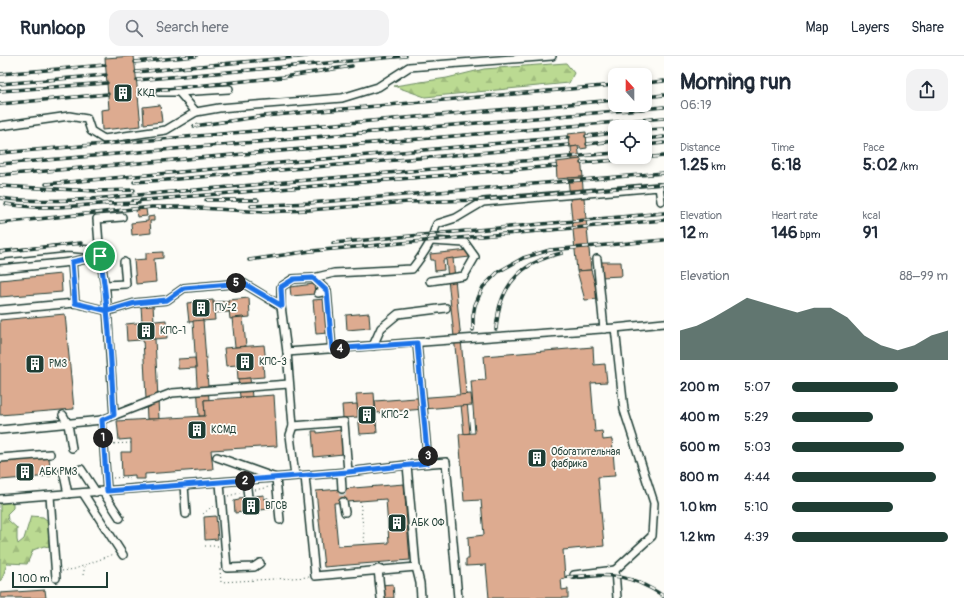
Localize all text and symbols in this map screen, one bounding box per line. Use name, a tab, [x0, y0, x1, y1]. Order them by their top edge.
search box	[109, 10, 389, 46]
text: Runloop	[20, 16, 85, 40]
icon: search	[123, 17, 145, 39]
text: Search here	[155, 18, 229, 37]
text: Map	[806, 19, 829, 36]
text: Layers	[851, 19, 889, 36]
text: Share	[911, 19, 944, 36]
north arrow	[608, 68, 652, 112]
map controls	[608, 68, 652, 164]
text: Morning run	[680, 68, 791, 96]
button: share	[906, 69, 948, 111]
building icon: ККД	[112, 82, 134, 104]
place label: ККД	[137, 87, 156, 99]
text: 06:19	[680, 97, 712, 113]
button: locate	[608, 120, 652, 164]
text: Distance	[680, 141, 720, 154]
text: Time	[771, 141, 794, 154]
text: Pace	[863, 141, 884, 154]
text: 1.25	[680, 154, 709, 175]
text: 6:18	[771, 154, 801, 175]
text: 5:02	[863, 154, 898, 175]
text: km	[709, 160, 726, 173]
text: /km	[898, 160, 918, 173]
text: Elevation	[680, 209, 722, 222]
text: Heart rate	[771, 209, 818, 222]
text: kcal	[863, 209, 881, 222]
text: 12	[680, 222, 696, 243]
text: 146	[771, 222, 798, 243]
text: 91	[863, 222, 878, 243]
text: m	[696, 228, 708, 241]
text: bpm	[798, 228, 820, 241]
pin	[83, 239, 117, 273]
icon: arrive	[89, 245, 111, 267]
text: Elevation	[680, 268, 730, 284]
text: 88–99 m	[899, 268, 948, 284]
pin: 5	[226, 273, 246, 293]
text: 5	[233, 276, 239, 289]
building icon: ПУ-2	[190, 297, 212, 319]
place label: ПУ-2	[215, 302, 237, 314]
building icon: КПС-1	[135, 320, 157, 342]
place label: КПС-1	[160, 325, 186, 337]
pin: 4	[330, 339, 350, 359]
text: 4	[337, 342, 343, 355]
building icon: КПС-3	[234, 351, 256, 373]
building icon: РМЗ	[24, 353, 46, 375]
place label: КПС-3	[259, 356, 287, 368]
place label: РМЗ	[49, 358, 67, 370]
text: 200 m	[680, 379, 719, 395]
text: 5:07	[744, 379, 770, 395]
building icon: КПС-2	[356, 404, 378, 426]
place label: КПС-2	[381, 409, 409, 421]
text: 400 m	[680, 409, 720, 425]
text: 5:29	[744, 409, 768, 425]
building icon: КСМД	[186, 419, 208, 441]
place label: КСМД	[211, 424, 237, 436]
pin: 1	[93, 428, 113, 448]
text: 1	[101, 431, 105, 444]
text: 600 m	[680, 439, 720, 455]
text: 5:03	[744, 439, 771, 455]
pin: 3	[418, 446, 438, 466]
place label: Обогатительная фабрика	[551, 446, 620, 470]
building icon: Обогатительная фабрика	[526, 447, 548, 469]
text: 3	[425, 449, 431, 462]
building icon: АБК РМЗ	[14, 461, 36, 483]
place label: АБК РМЗ	[39, 466, 78, 478]
text: 800 m	[680, 469, 719, 485]
text: 4:44	[744, 469, 770, 485]
pin: 2	[235, 471, 255, 491]
text: 2	[242, 474, 248, 487]
building icon: ВГСВ	[240, 495, 262, 517]
text: 1.0 km	[680, 499, 717, 515]
text: 5:10	[744, 499, 768, 515]
place label: ВГСВ	[265, 500, 288, 512]
building icon: АБК ОФ	[386, 512, 408, 534]
place label: АБК ОФ	[411, 517, 445, 529]
text: 1.2 km	[680, 529, 715, 545]
text: 4:39	[744, 529, 769, 545]
scale bar	[12, 570, 108, 589]
text: 100 m	[18, 572, 49, 585]

